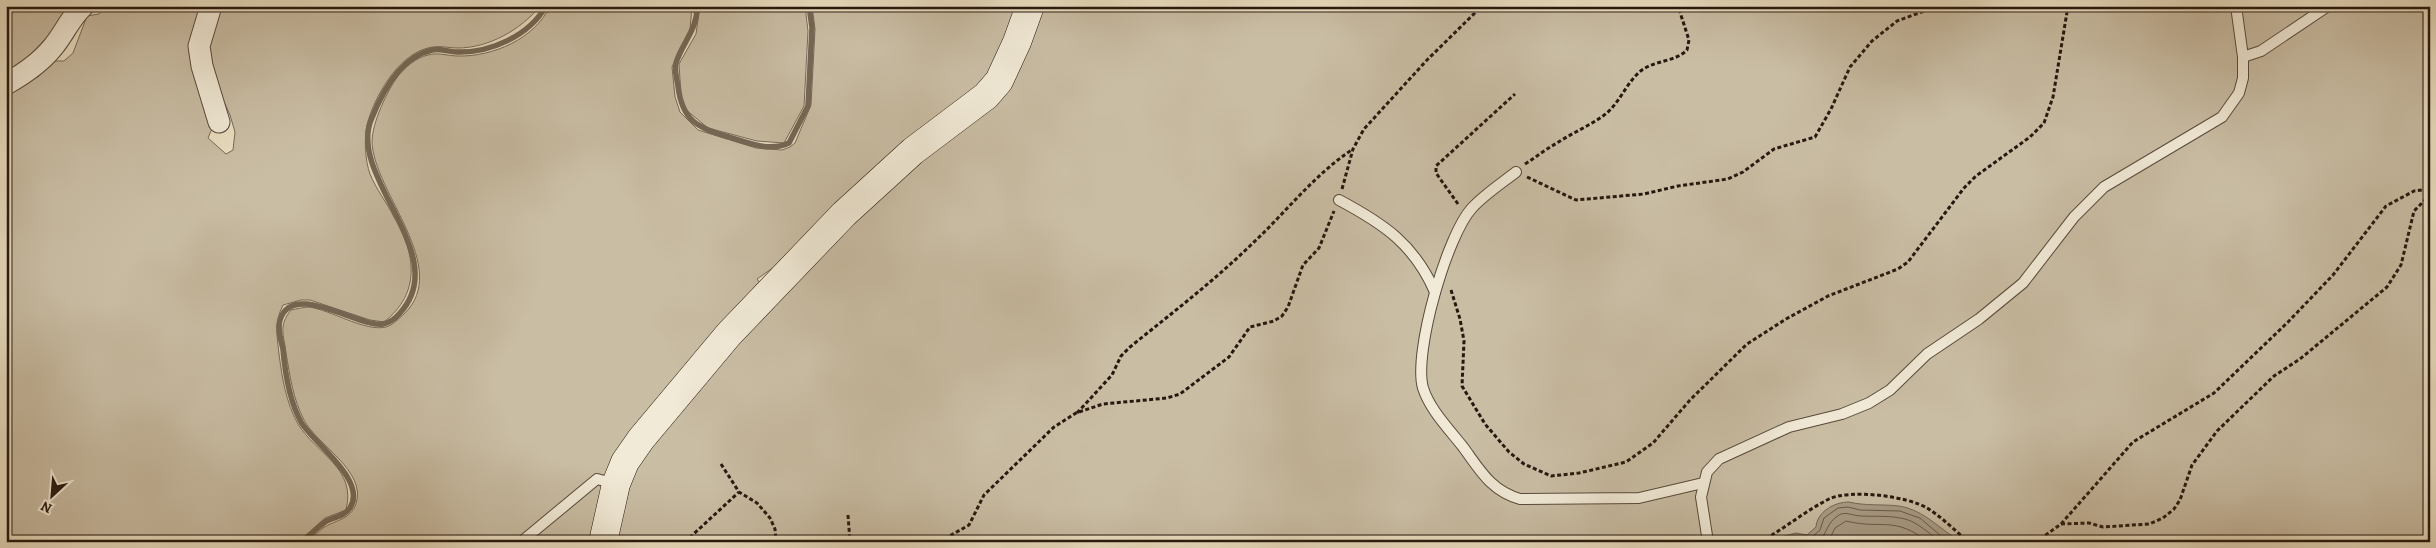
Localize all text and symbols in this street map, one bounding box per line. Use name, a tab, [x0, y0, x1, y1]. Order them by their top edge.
north arrow	[28, 470, 78, 520]
text: N	[38, 496, 55, 518]

